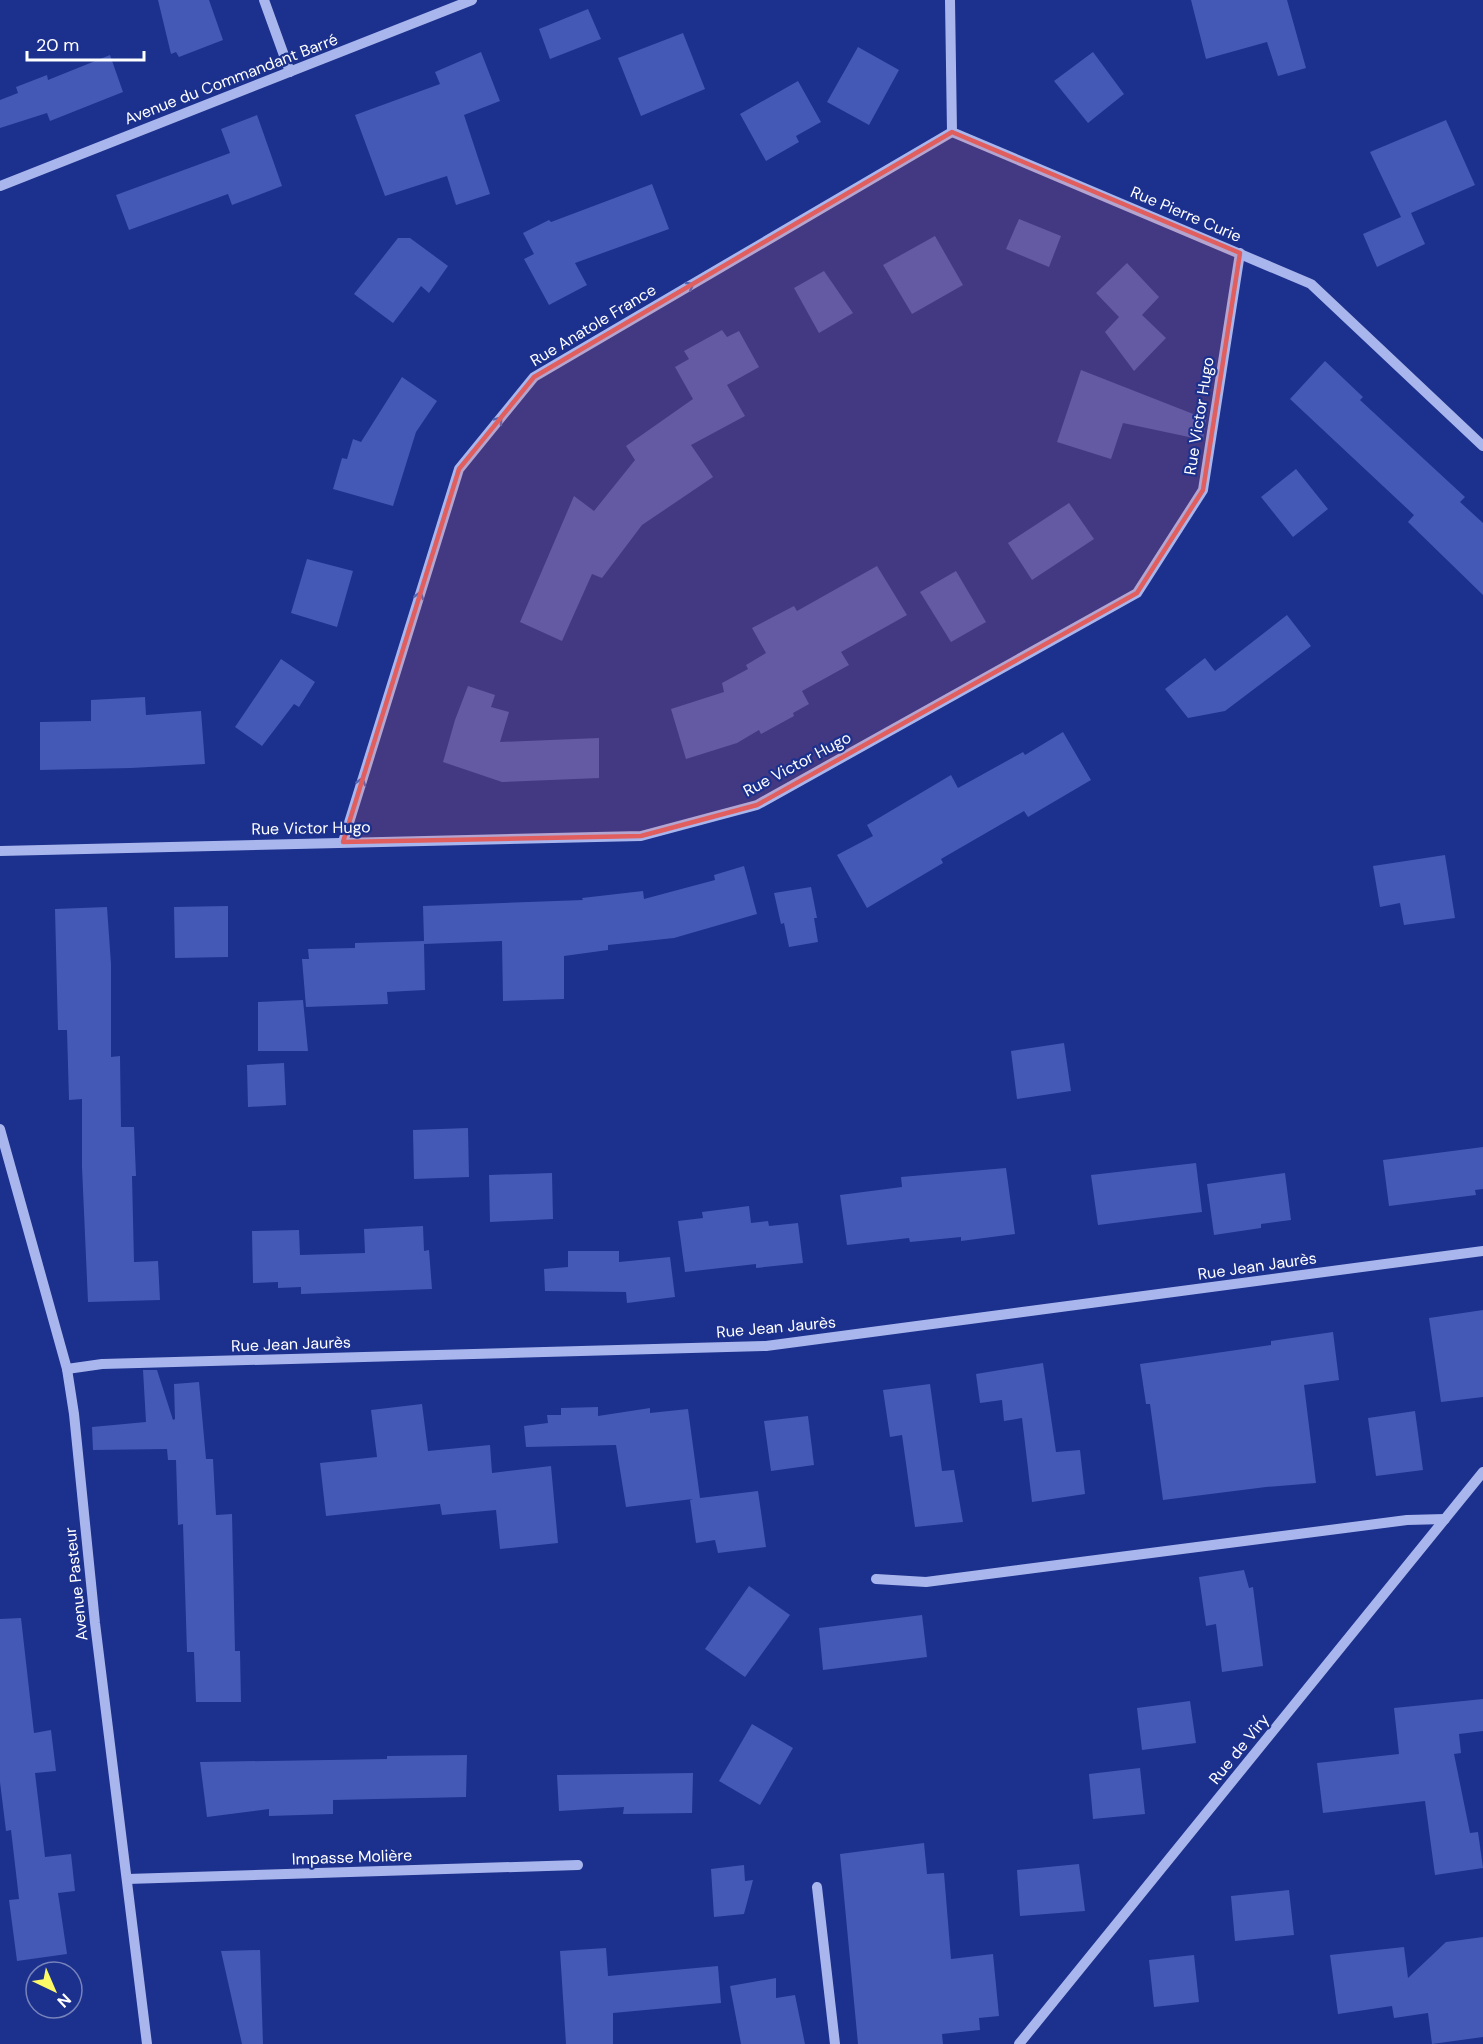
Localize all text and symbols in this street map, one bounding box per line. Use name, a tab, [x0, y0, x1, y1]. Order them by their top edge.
scale bar	[27, 24, 144, 62]
street label: Avenue du Commandant Barré	[121, 29, 341, 129]
text: 20 m	[36, 33, 79, 57]
street label: Rue Pierre Curie	[1127, 181, 1245, 247]
street label: Rue Anatole France	[526, 279, 660, 371]
one-way arrow	[677, 282, 694, 294]
street label: Rue Victor Hugo	[1179, 355, 1219, 477]
one-way arrow	[489, 416, 502, 432]
one-way arrow	[414, 591, 425, 610]
street label: Rue Victor Hugo	[739, 727, 855, 801]
one-way arrow	[355, 777, 366, 796]
street label: Rue Victor Hugo	[251, 816, 371, 840]
street label: Rue Jean Jaurès	[1196, 1247, 1318, 1285]
street label: Rue Jean Jaurès	[715, 1311, 837, 1343]
street label: Rue Jean Jaurès	[231, 1331, 351, 1357]
street label: Avenue Pasteur	[60, 1526, 92, 1642]
street label: Rue de Viry	[1204, 1709, 1274, 1789]
street label: Impasse Molière	[292, 1844, 412, 1870]
north arrow	[24, 1960, 84, 2020]
text: N	[53, 1989, 76, 2012]

